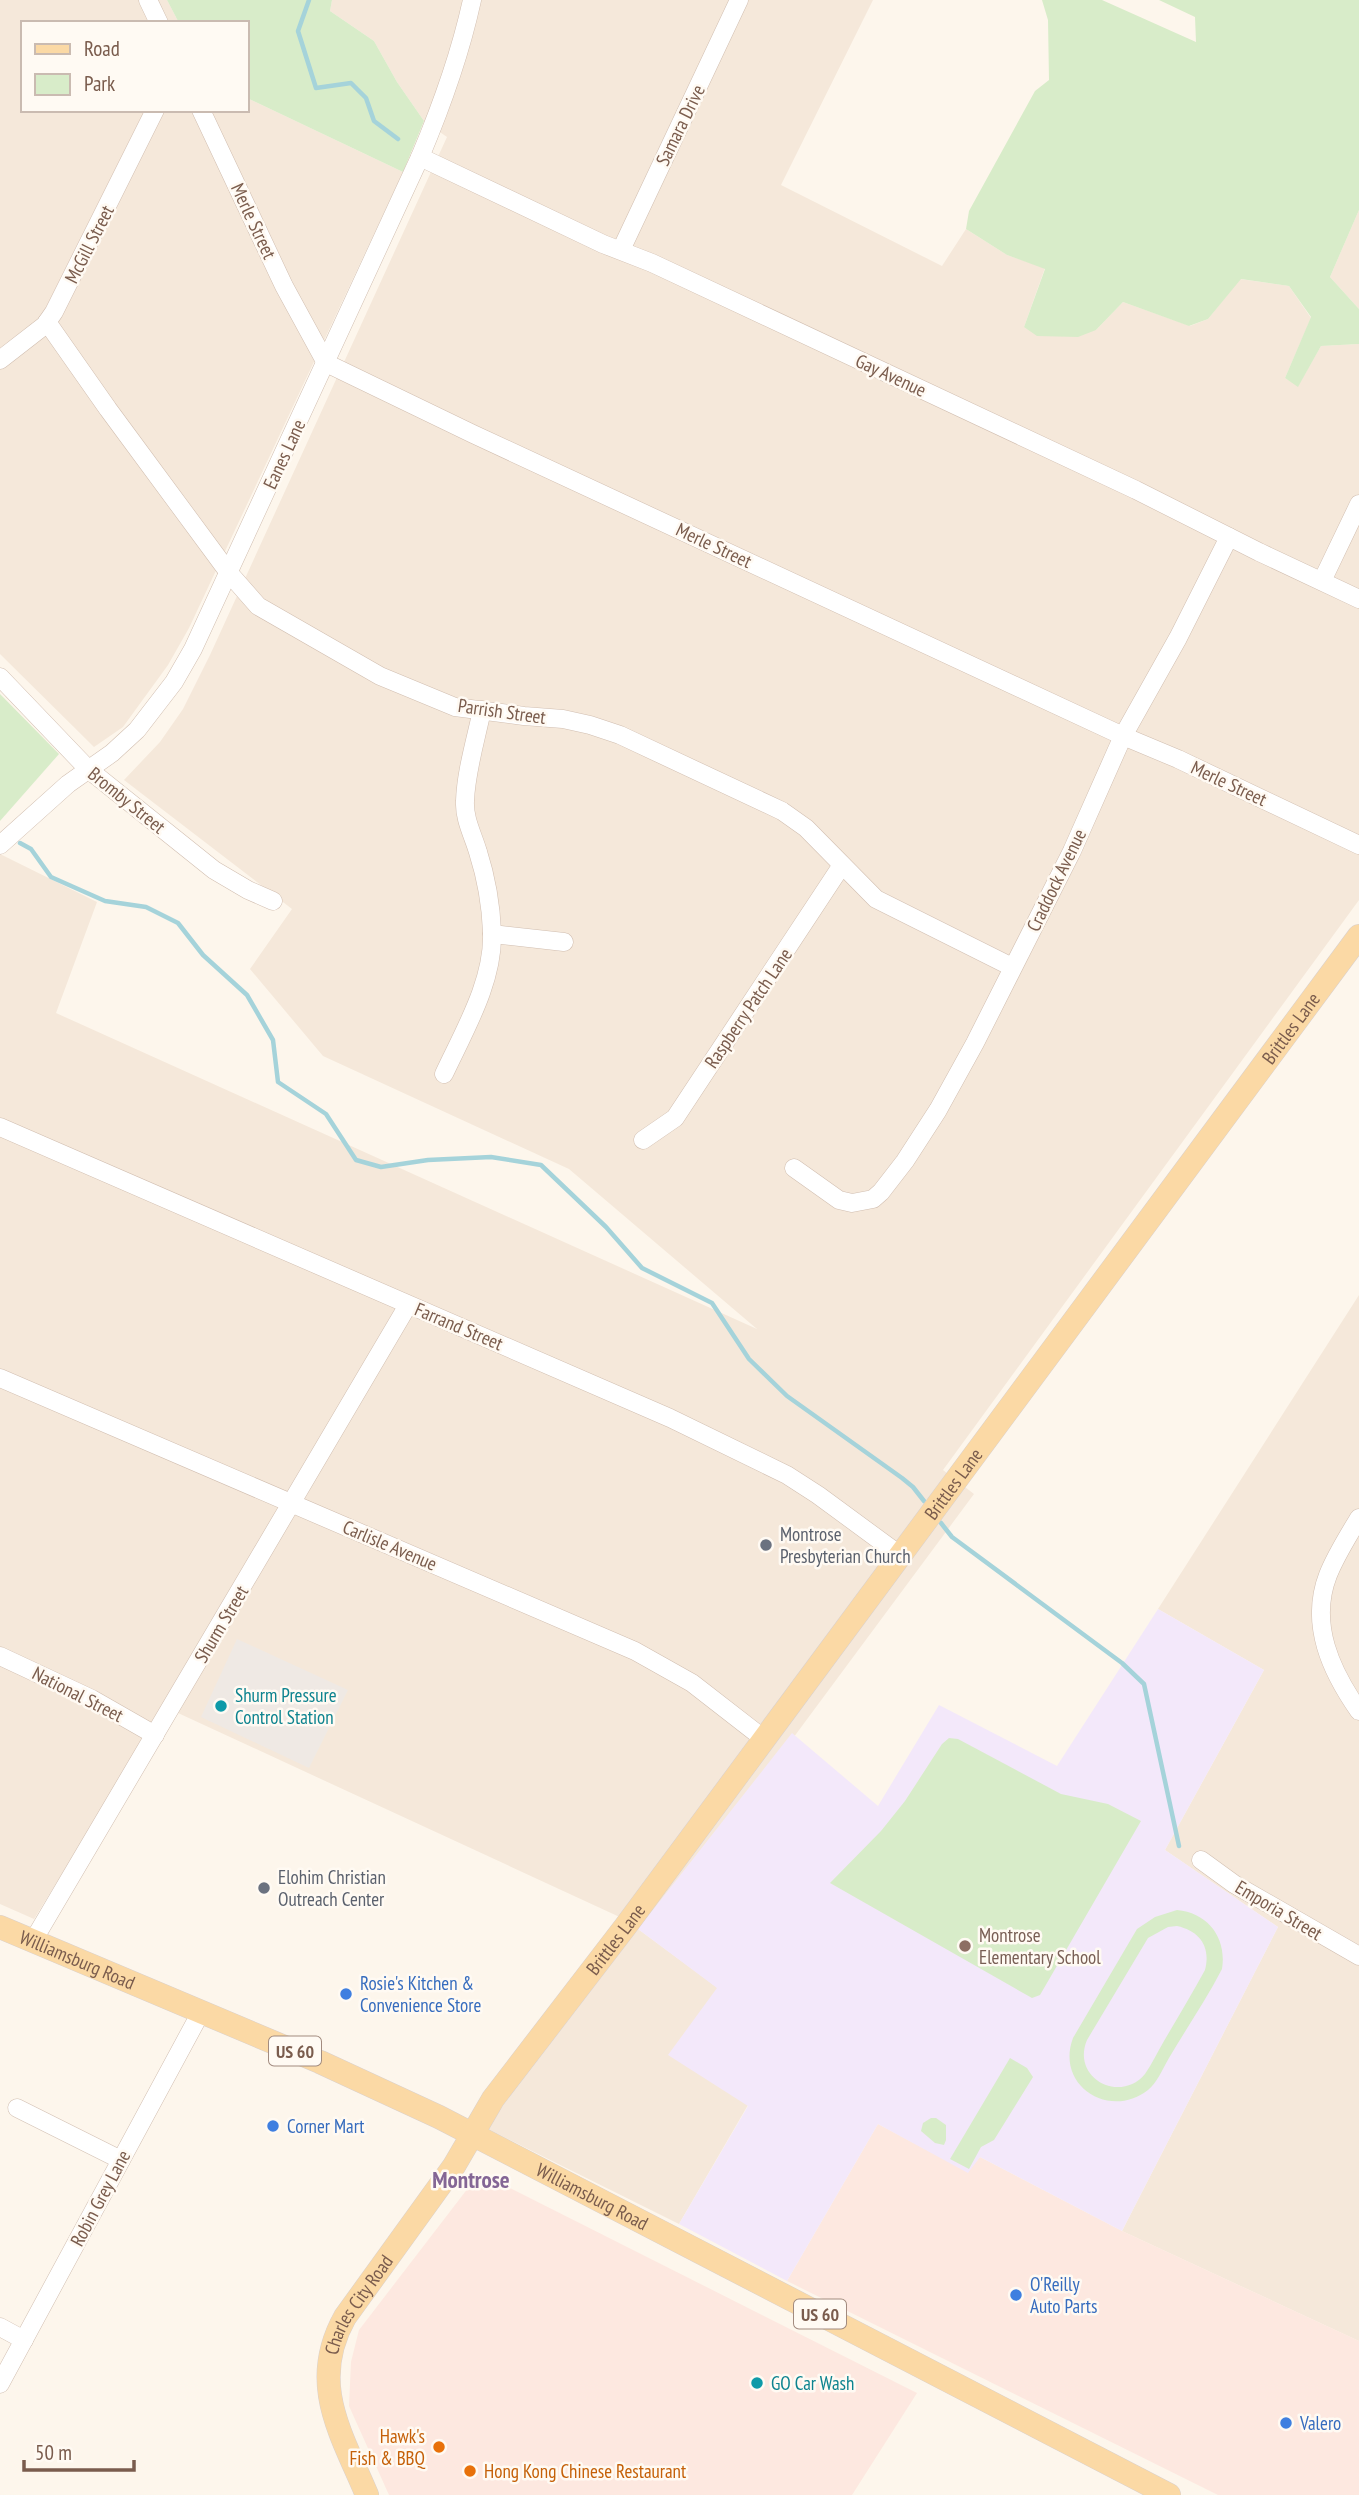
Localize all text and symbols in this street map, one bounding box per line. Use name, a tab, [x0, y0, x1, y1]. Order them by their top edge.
legend	[21, 21, 248, 112]
text: Road	[84, 35, 120, 62]
text: Park	[84, 70, 115, 97]
street label: Samara Drive	[650, 80, 710, 169]
street label: Merle Street	[226, 179, 282, 263]
street label: McGill Street	[59, 200, 119, 287]
street label: Gay Avenue	[852, 348, 930, 402]
street label: Eanes Lane	[258, 415, 311, 493]
street label: Merle Street	[672, 517, 756, 573]
street label: Parrish Street	[457, 693, 548, 729]
street label: Merle Street	[1187, 755, 1271, 811]
street label: Bromby Street	[83, 761, 171, 839]
street label: Craddock Avenue	[1021, 825, 1091, 935]
street label: Raspberry Patch Lane	[699, 943, 797, 1073]
street label: Brittles Lane	[1256, 988, 1325, 1069]
street label: Farrand Street	[411, 1297, 507, 1356]
street label: Brittles Lane	[919, 1443, 988, 1524]
street label: Carlisle Avenue	[339, 1514, 441, 1576]
place label: Montrose Presbyterian Church	[780, 1522, 911, 1568]
marker: Montrose Presbyterian Church	[758, 1537, 774, 1553]
street label: Shurm Street	[189, 1580, 254, 1667]
street label: National Street	[28, 1661, 128, 1728]
place label: Shurm Pressure Control Station	[235, 1683, 337, 1729]
marker: Shurm Pressure Control Station	[213, 1698, 229, 1714]
place label: Elohim Christian Outreach Center	[278, 1865, 386, 1911]
street label: Emporia Street	[1231, 1875, 1328, 1946]
marker: Elohim Christian Outreach Center	[256, 1880, 272, 1896]
street label: Brittles Lane	[581, 1899, 650, 1980]
place label: Montrose Elementary School	[979, 1923, 1101, 1969]
street label: Williamsburg Road	[16, 1925, 139, 1995]
marker: Montrose Elementary School	[957, 1938, 973, 1954]
place label: Rosie's Kitchen & Convenience Store	[360, 1971, 482, 2017]
marker: Rosie's Kitchen & Convenience Store	[338, 1986, 354, 2002]
road number: US 60	[269, 2036, 321, 2066]
place label: Corner Mart	[287, 2114, 365, 2138]
marker: Corner Mart	[265, 2118, 281, 2134]
street label: Robin Grey Lane	[65, 2146, 135, 2250]
street label: Williamsburg Road	[532, 2157, 652, 2235]
district label: Montrose	[432, 2165, 510, 2194]
street label: Charles City Road	[319, 2250, 398, 2357]
place label: O'Reilly Auto Parts	[1030, 2272, 1098, 2318]
marker: O'Reilly Auto Parts	[1008, 2287, 1024, 2303]
road number: US 60	[794, 2300, 846, 2328]
place label: GO Car Wash	[771, 2371, 854, 2395]
marker: GO Car Wash	[749, 2375, 765, 2391]
place label: Valero	[1299, 2411, 1341, 2435]
marker: Valero	[1278, 2415, 1294, 2431]
place label: Hawk's Fish & BBQ	[349, 2424, 426, 2470]
scale bar	[24, 2428, 135, 2472]
text: 50 m	[35, 2439, 72, 2466]
marker: Hawk's Fish & BBQ	[431, 2439, 447, 2455]
place label: Hong Kong Chinese Restaurant	[484, 2459, 687, 2483]
marker: Hong Kong Chinese Restaurant	[462, 2463, 478, 2479]

